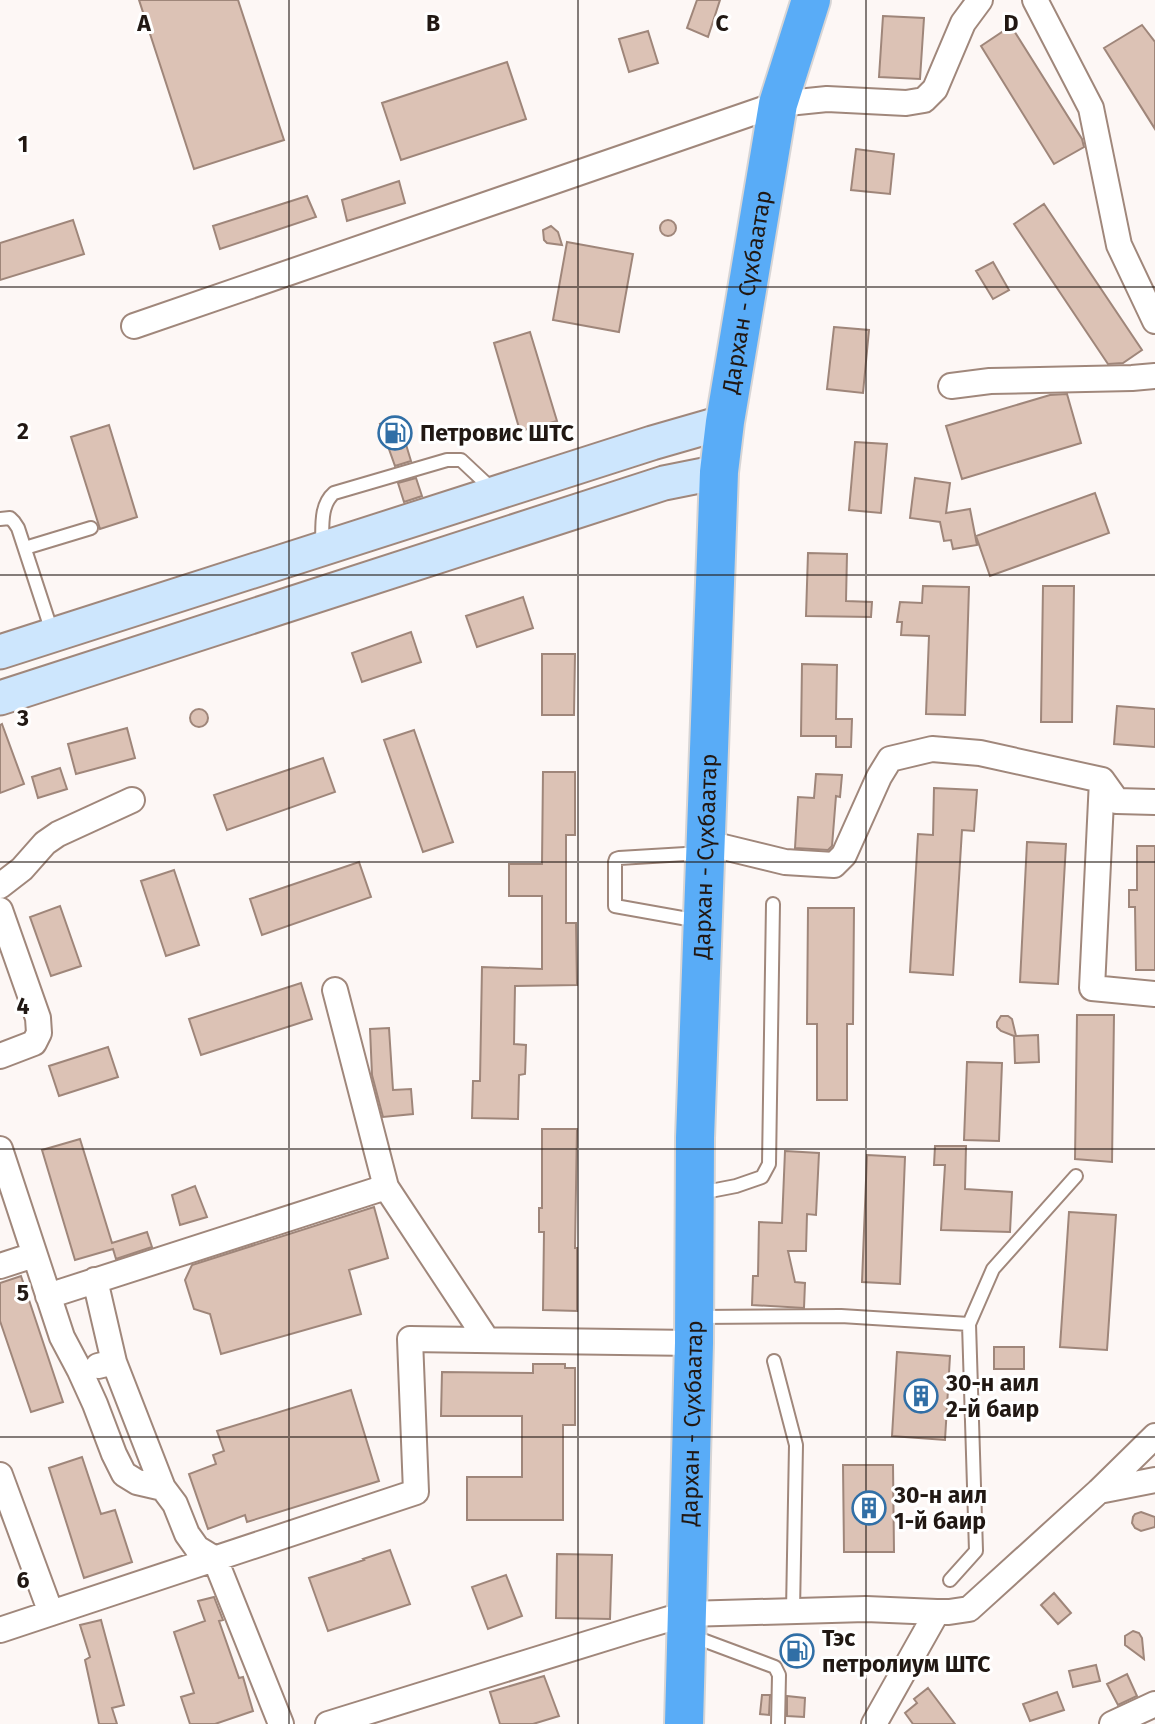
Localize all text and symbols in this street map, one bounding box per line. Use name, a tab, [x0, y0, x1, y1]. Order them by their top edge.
text: A	[136, 9, 151, 37]
text: B	[426, 9, 440, 37]
text: C	[715, 9, 729, 37]
text: D	[1004, 9, 1019, 37]
text: 1	[18, 130, 28, 158]
street label: Дархан - Сүхбаатар	[716, 188, 777, 397]
fuel station icon: Петровис ШТС	[376, 414, 414, 452]
text: 2	[17, 417, 29, 445]
place label: Петровис ШТС	[420, 419, 575, 447]
text: 3	[16, 704, 29, 732]
street label: Дархан - Сүхбаатар	[687, 753, 723, 961]
text: 4	[17, 992, 30, 1020]
text: 5	[17, 1279, 29, 1307]
street label: Дархан - Сүхбаатар	[675, 1320, 708, 1527]
place label: 30-н аил 2-й баир	[945, 1369, 1039, 1423]
building icon: 30-н аил 2-й баир	[902, 1377, 940, 1415]
place label: 30-н аил 1-й баир	[893, 1481, 987, 1535]
building icon: 30-н аил 1-й баир	[850, 1489, 888, 1527]
text: 6	[17, 1566, 30, 1594]
place label: Тэс петролиум ШТС	[822, 1624, 991, 1678]
fuel station icon: Тэс петролиум ШТС	[778, 1632, 816, 1670]

